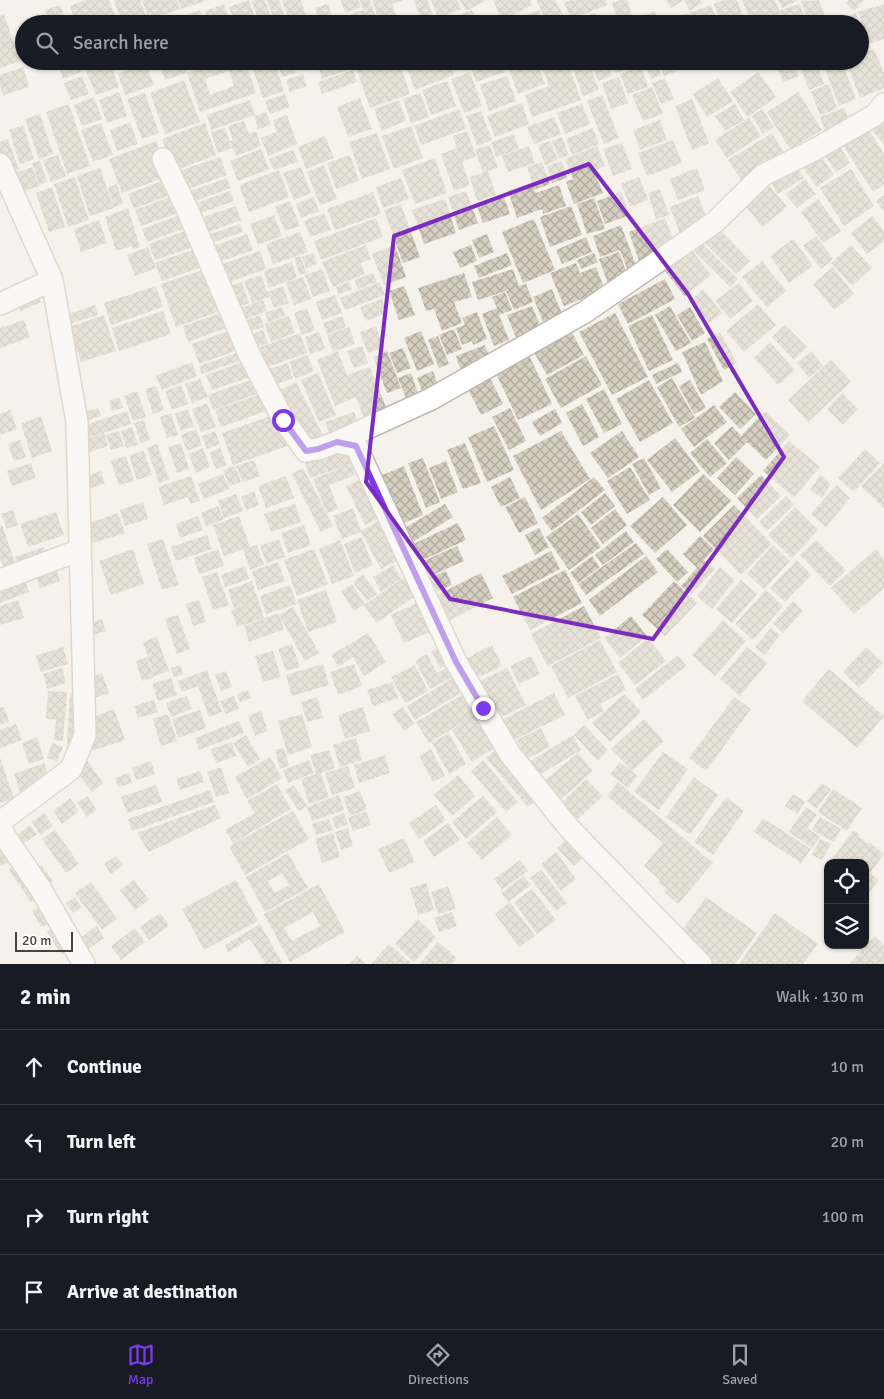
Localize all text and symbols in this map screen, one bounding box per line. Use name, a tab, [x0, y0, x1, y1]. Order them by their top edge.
search box	[15, 15, 869, 70]
icon: search	[33, 29, 61, 57]
text: Search here	[73, 31, 169, 55]
route start	[272, 409, 295, 432]
route end	[472, 697, 495, 720]
map controls	[824, 859, 869, 949]
button: locate	[824, 859, 869, 904]
button: layers	[824, 904, 869, 949]
scale bar	[15, 929, 72, 952]
text: 20 m	[22, 932, 51, 949]
text: 2 min	[20, 984, 71, 1010]
text: Walk · 130 m	[776, 987, 864, 1007]
icon: ahead	[20, 1053, 48, 1081]
text: Continue	[67, 1055, 142, 1079]
text: 10 m	[830, 1057, 864, 1077]
icon: left	[20, 1128, 48, 1156]
text: Turn left	[67, 1130, 136, 1154]
text: 20 m	[830, 1132, 864, 1152]
icon: right	[20, 1203, 48, 1231]
text: Turn right	[67, 1205, 149, 1229]
text: 100 m	[822, 1207, 864, 1227]
icon: arrive	[20, 1278, 48, 1306]
text: Arrive at destination	[67, 1280, 238, 1304]
tab: Map	[127, 1341, 155, 1388]
tab: Directions	[408, 1341, 469, 1388]
tab: Saved	[722, 1341, 757, 1388]

